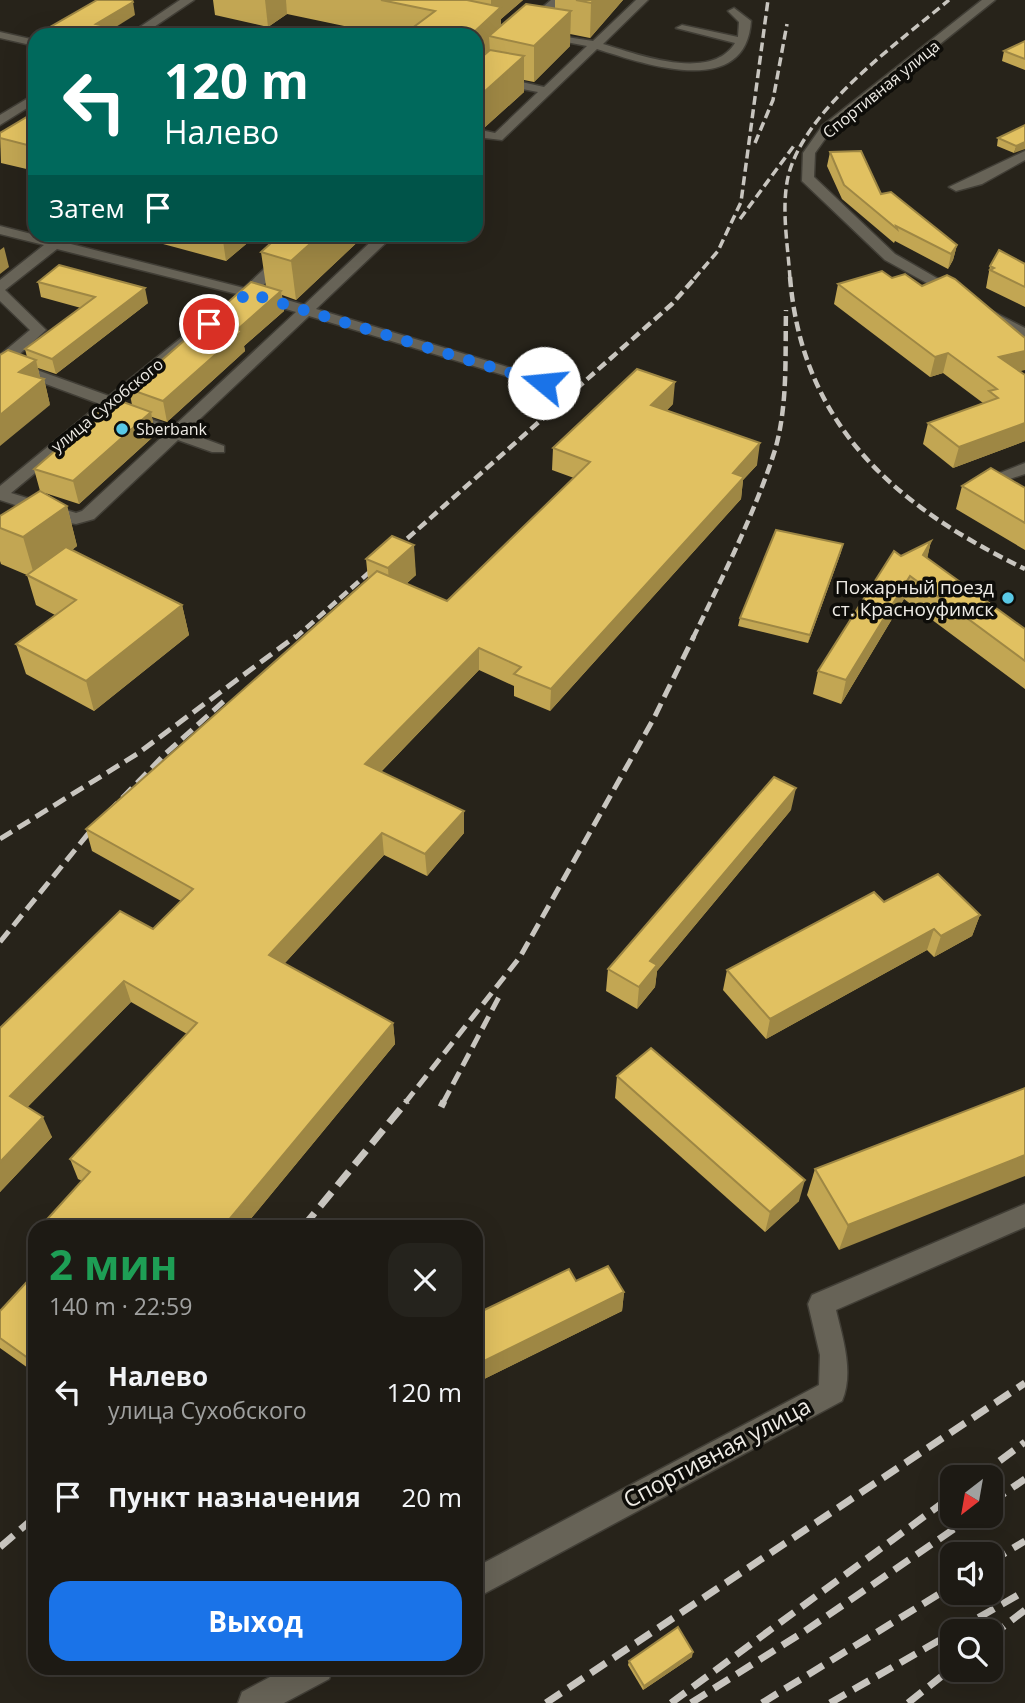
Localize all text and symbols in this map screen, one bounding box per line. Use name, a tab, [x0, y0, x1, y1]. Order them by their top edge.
street label: Спортивная улица	[818, 35, 944, 143]
text: 120 m	[164, 47, 309, 113]
icon: left	[49, 56, 140, 147]
text: Налево	[164, 110, 279, 153]
icon: arrive	[139, 189, 177, 227]
text: Затем	[49, 190, 125, 226]
pin	[179, 294, 239, 354]
icon: arrive	[190, 305, 228, 343]
position arrow	[507, 346, 581, 420]
street label: улица Сухобского	[46, 353, 168, 457]
place label: Sberbank	[136, 418, 208, 440]
marker: Sberbank	[114, 421, 130, 437]
place label: Пожарный поезд ст. Красноуфимск	[832, 574, 994, 622]
marker: Пожарный поезд ст. Красноуфимск	[1000, 590, 1016, 606]
text: 2 мин	[49, 1235, 177, 1292]
button: close	[388, 1243, 462, 1317]
text: 140 m · 22:59	[49, 1290, 192, 1322]
text: Налево	[108, 1358, 208, 1394]
icon: left	[49, 1373, 87, 1411]
text: 120 m	[387, 1374, 462, 1410]
street label: Спортивная улица	[617, 1389, 816, 1515]
text: улица Сухобского	[108, 1394, 307, 1426]
north arrow	[940, 1465, 1003, 1528]
map controls	[940, 1465, 1003, 1682]
icon: arrive	[49, 1478, 87, 1516]
text: Пункт назначения	[108, 1479, 361, 1515]
text: 20 m	[401, 1479, 462, 1515]
button: sound	[940, 1542, 1003, 1605]
button: Выход	[49, 1581, 462, 1661]
button: search	[940, 1619, 1003, 1682]

